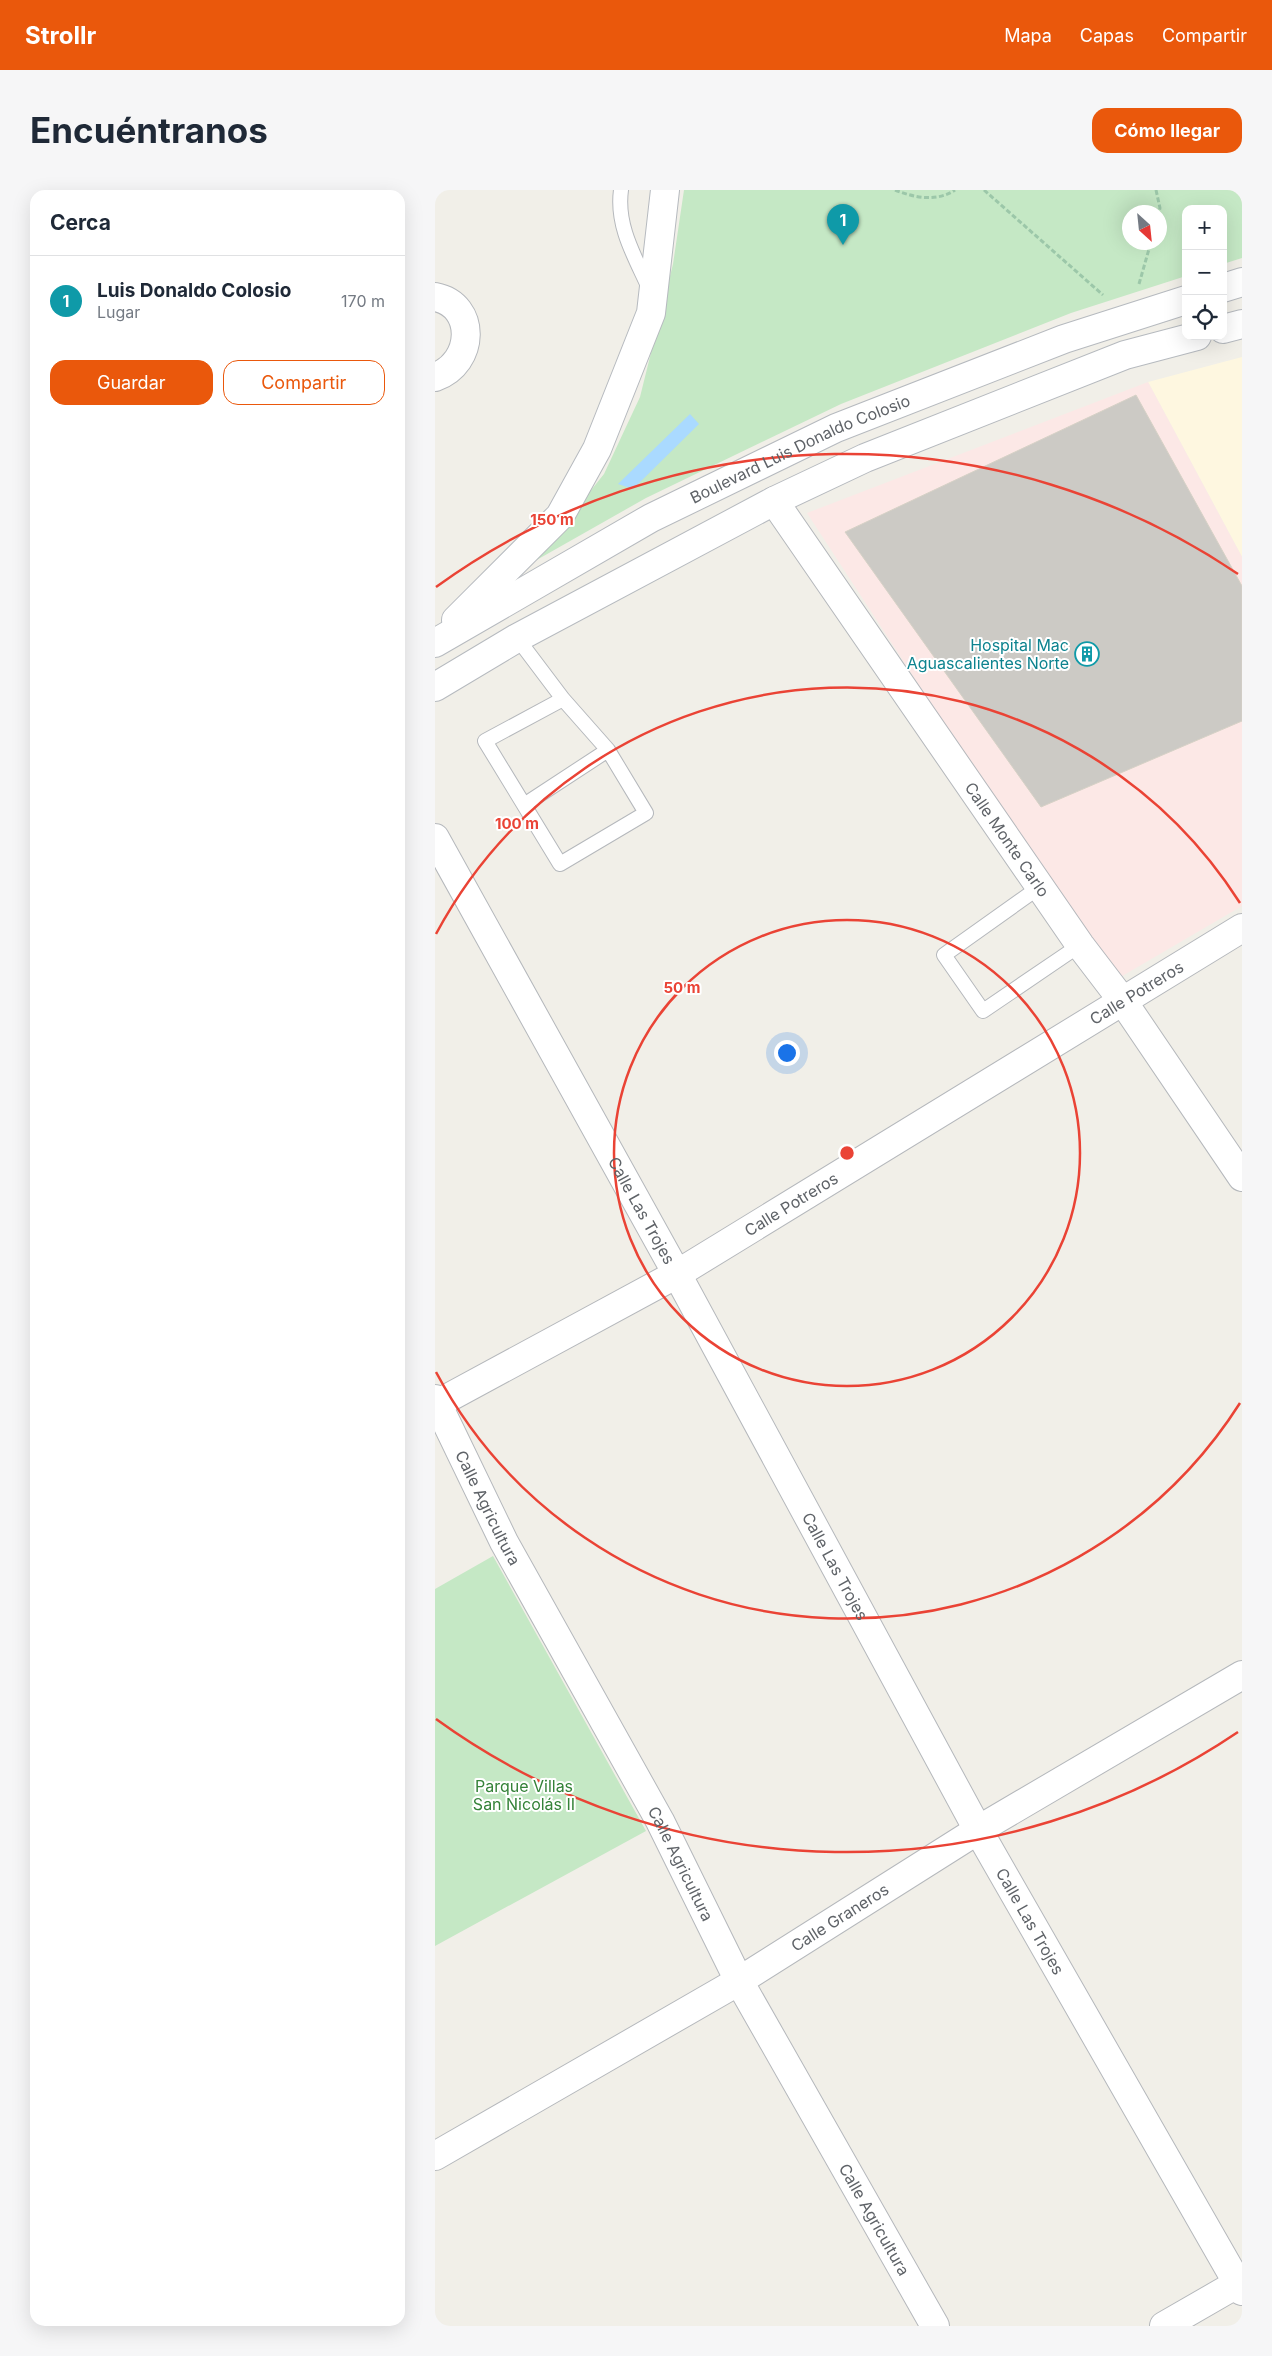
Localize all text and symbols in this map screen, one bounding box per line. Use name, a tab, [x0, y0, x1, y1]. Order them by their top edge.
text: Strollr	[25, 21, 96, 50]
text: Mapa	[1004, 25, 1052, 46]
text: Capas	[1080, 25, 1134, 46]
text: Compartir	[1162, 25, 1247, 46]
button: Cómo llegar	[1092, 108, 1242, 153]
text: Encuéntranos	[30, 109, 268, 151]
pin: 1	[827, 204, 859, 245]
north arrow	[1122, 205, 1167, 250]
map controls	[1182, 205, 1227, 340]
button: +	[1182, 205, 1227, 250]
text: Cerca	[50, 210, 111, 235]
button: −	[1182, 250, 1227, 295]
text: Luis Donaldo Colosio	[97, 279, 291, 302]
text: 1	[63, 291, 69, 311]
text: 170 m	[341, 291, 385, 311]
button: locate	[1182, 295, 1227, 340]
text: Lugar	[97, 302, 140, 322]
button: Guardar	[50, 360, 213, 405]
button: Compartir	[223, 360, 385, 405]
street label: Boulevard Luis Donaldo Colosio	[687, 390, 913, 507]
text: 150 m	[530, 510, 574, 529]
place label: Hospital Mac Aguascalientes Norte	[907, 635, 1069, 673]
building icon: Hospital Mac Aguascalientes Norte	[1074, 641, 1100, 667]
street label: Calle Monte Carlo	[961, 778, 1054, 901]
text: 100 m	[495, 814, 539, 833]
street label: Calle Potreros	[1086, 956, 1187, 1029]
text: 50 m	[664, 978, 700, 997]
your location	[774, 1040, 800, 1066]
centre of rings	[838, 1144, 856, 1162]
street label: Calle Las Trojes	[604, 1153, 680, 1268]
street label: Calle Potreros	[741, 1168, 842, 1240]
street label: Calle Agricultura	[451, 1447, 525, 1569]
street label: Calle Las Trojes	[798, 1509, 873, 1624]
park label: Parque Villas San Nicolás II	[473, 1776, 575, 1814]
street label: Calle Agricultura	[644, 1803, 718, 1924]
street label: Calle Las Trojes	[992, 1864, 1069, 1978]
street label: Calle Graneros	[787, 1879, 892, 1956]
street label: Calle Agricultura	[835, 2160, 914, 2279]

